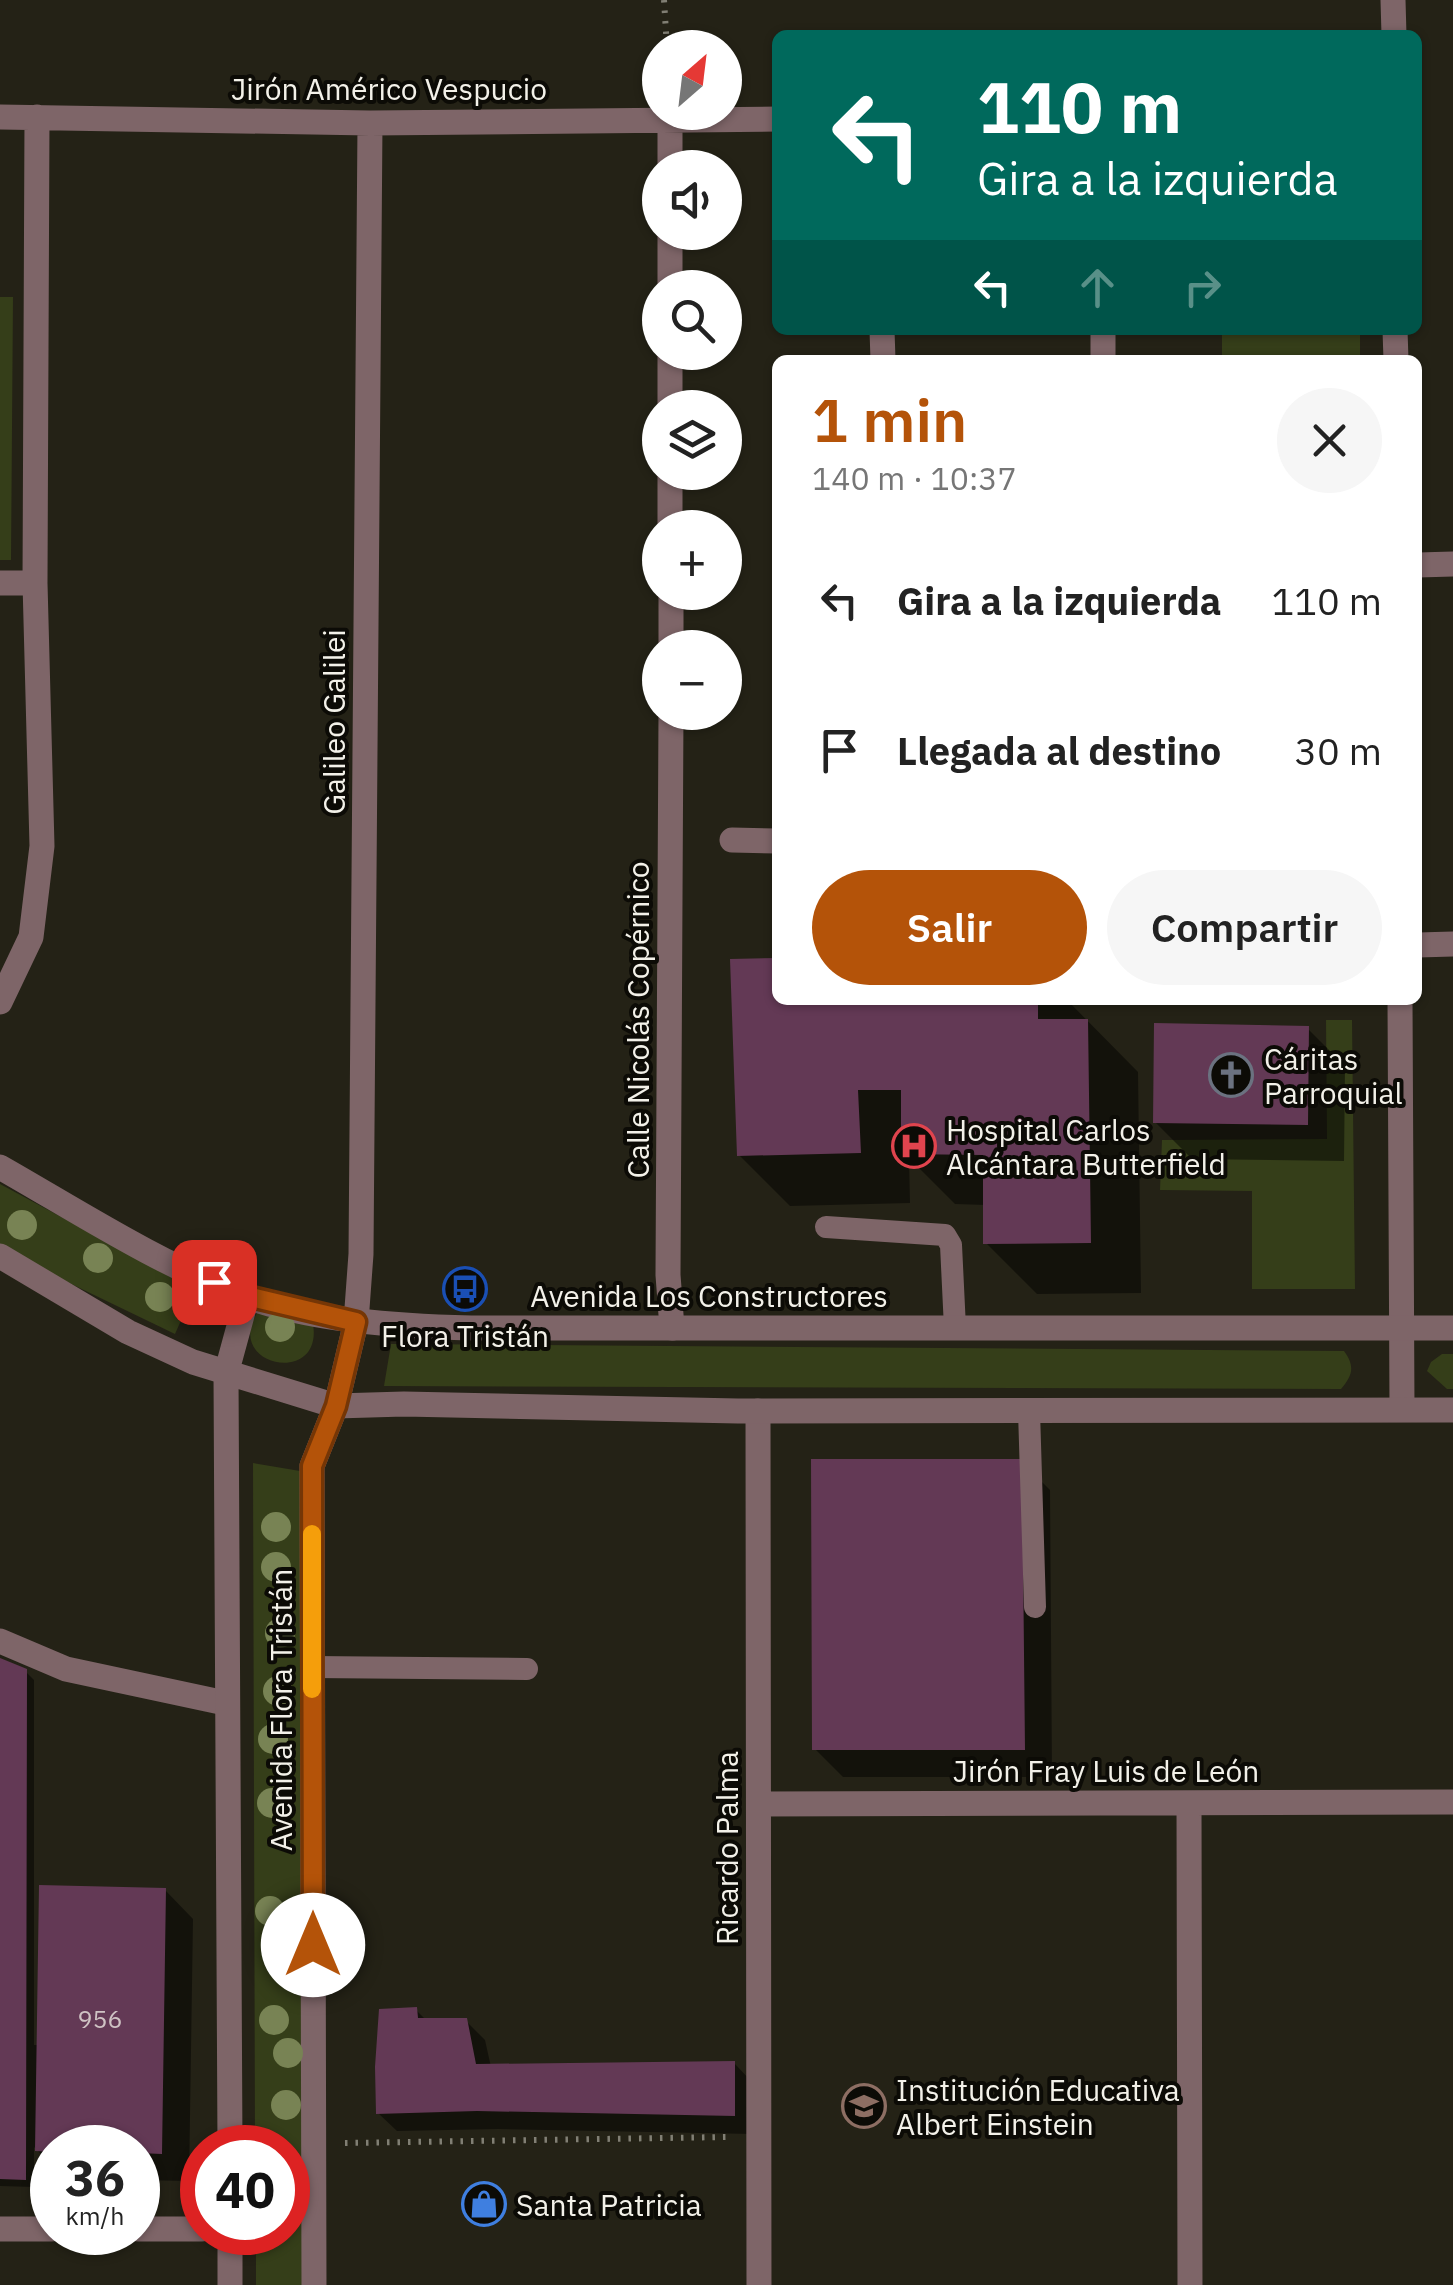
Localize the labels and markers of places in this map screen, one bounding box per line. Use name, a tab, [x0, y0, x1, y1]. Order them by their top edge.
place label: Cáritas Parroquial	[1264, 1039, 1403, 1112]
church icon: Cáritas Parroquial	[1208, 1052, 1254, 1098]
place label: Hospital Carlos Alcántara Butterfield	[946, 1110, 1226, 1183]
hospital icon: Hospital Carlos Alcántara Butterfield	[891, 1123, 937, 1169]
pin	[172, 1240, 257, 1325]
bus stop icon: Flora Tristán	[442, 1266, 488, 1312]
place label: Flora Tristán	[381, 1316, 549, 1355]
place label: Institución Educativa Albert Einstein	[896, 2070, 1180, 2143]
school or university icon: Institución Educativa Albert Einstein	[841, 2083, 887, 2129]
shop icon: Santa Patricia	[461, 2181, 507, 2227]
place label: Santa Patricia	[516, 2185, 702, 2224]

